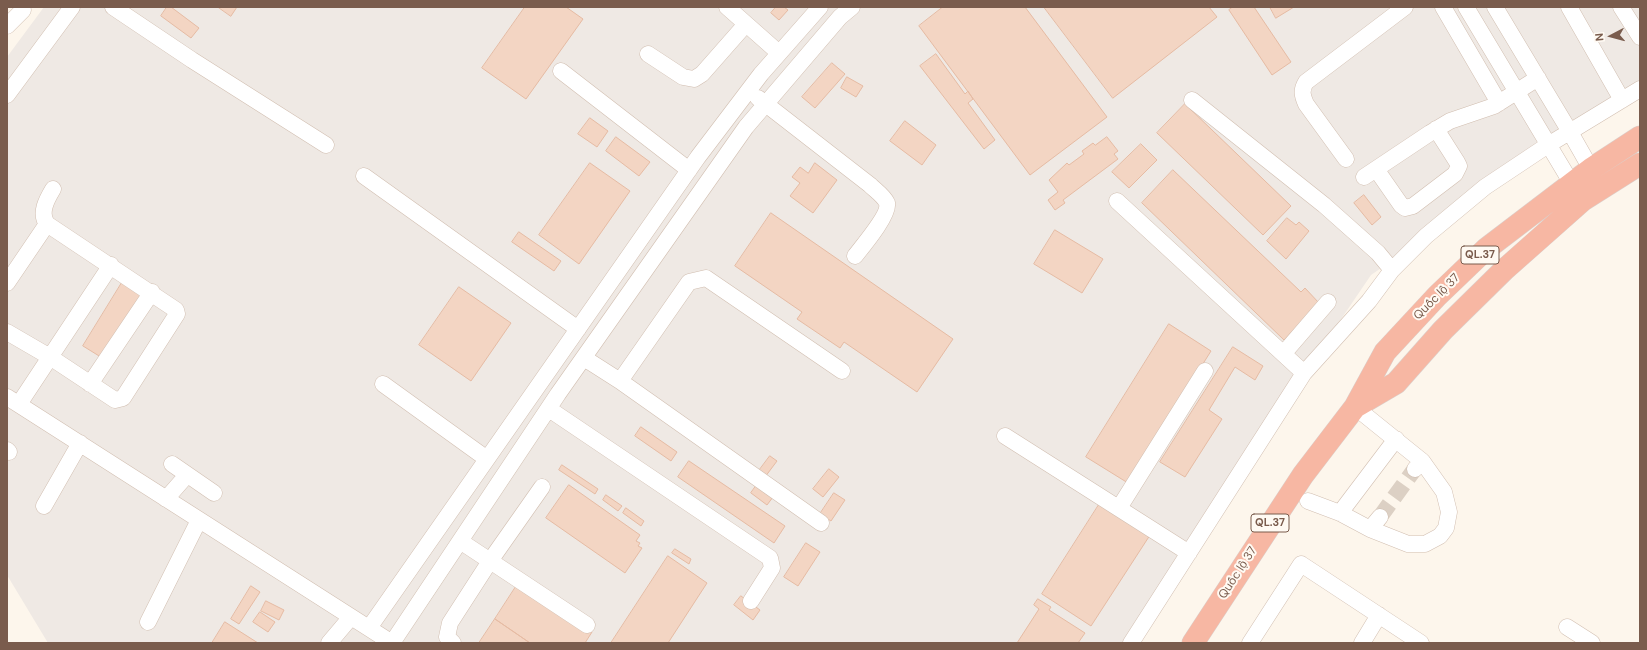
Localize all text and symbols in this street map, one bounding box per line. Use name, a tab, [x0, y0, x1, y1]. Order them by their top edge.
north arrow	[1591, 16, 1631, 56]
text: N	[1592, 33, 1606, 42]
road number: QL.37	[1461, 246, 1499, 264]
street label: Quốc lộ 37	[1411, 271, 1463, 323]
road number: QL.37	[1251, 514, 1289, 532]
street label: Quốc lộ 37	[1216, 544, 1260, 602]

